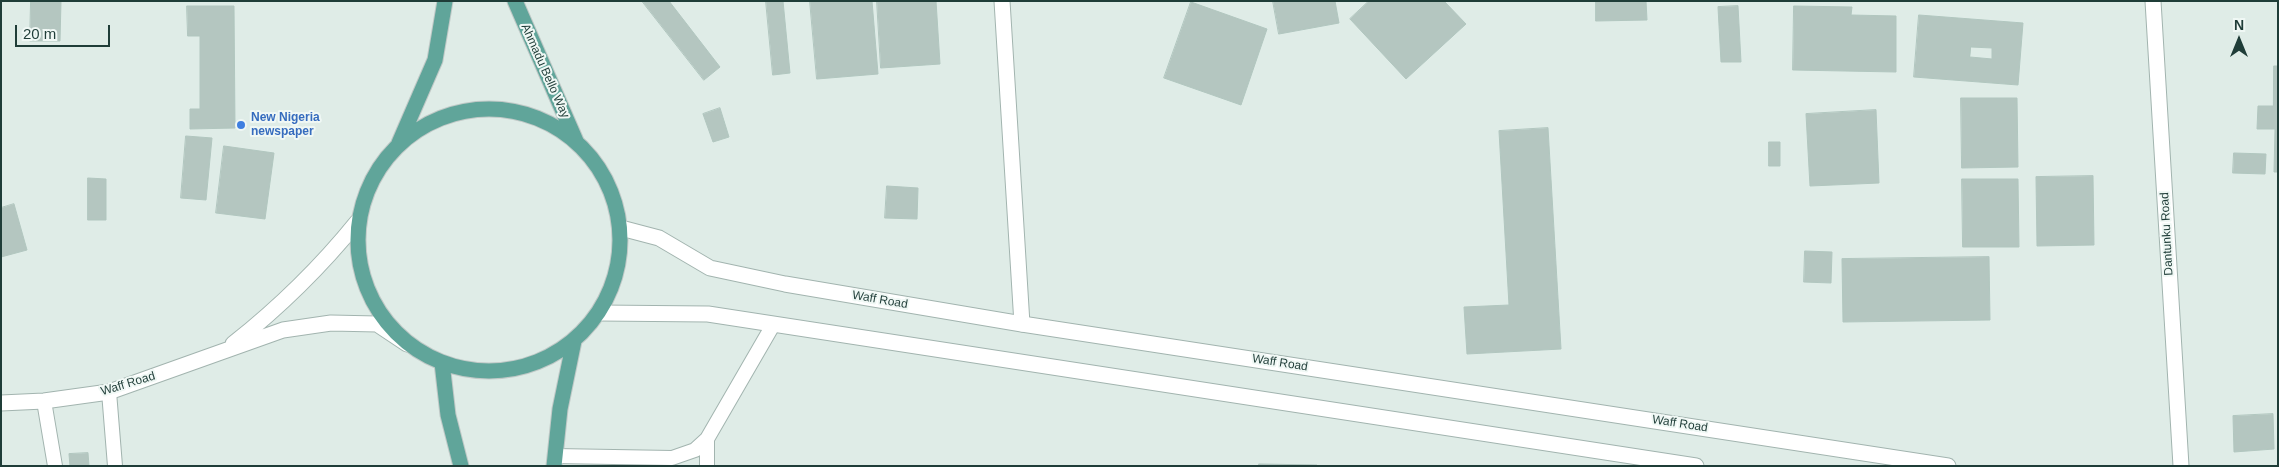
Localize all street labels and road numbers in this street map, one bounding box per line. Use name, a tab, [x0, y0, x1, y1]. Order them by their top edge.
street label: Ahmadu Bello Way	[518, 22, 572, 120]
street label: Dantunku Road	[2158, 192, 2176, 276]
street label: Waff Road	[851, 288, 909, 312]
street label: Waff Road	[1251, 352, 1309, 374]
street label: Waff Road	[99, 369, 157, 399]
street label: Waff Road	[1651, 413, 1709, 435]

